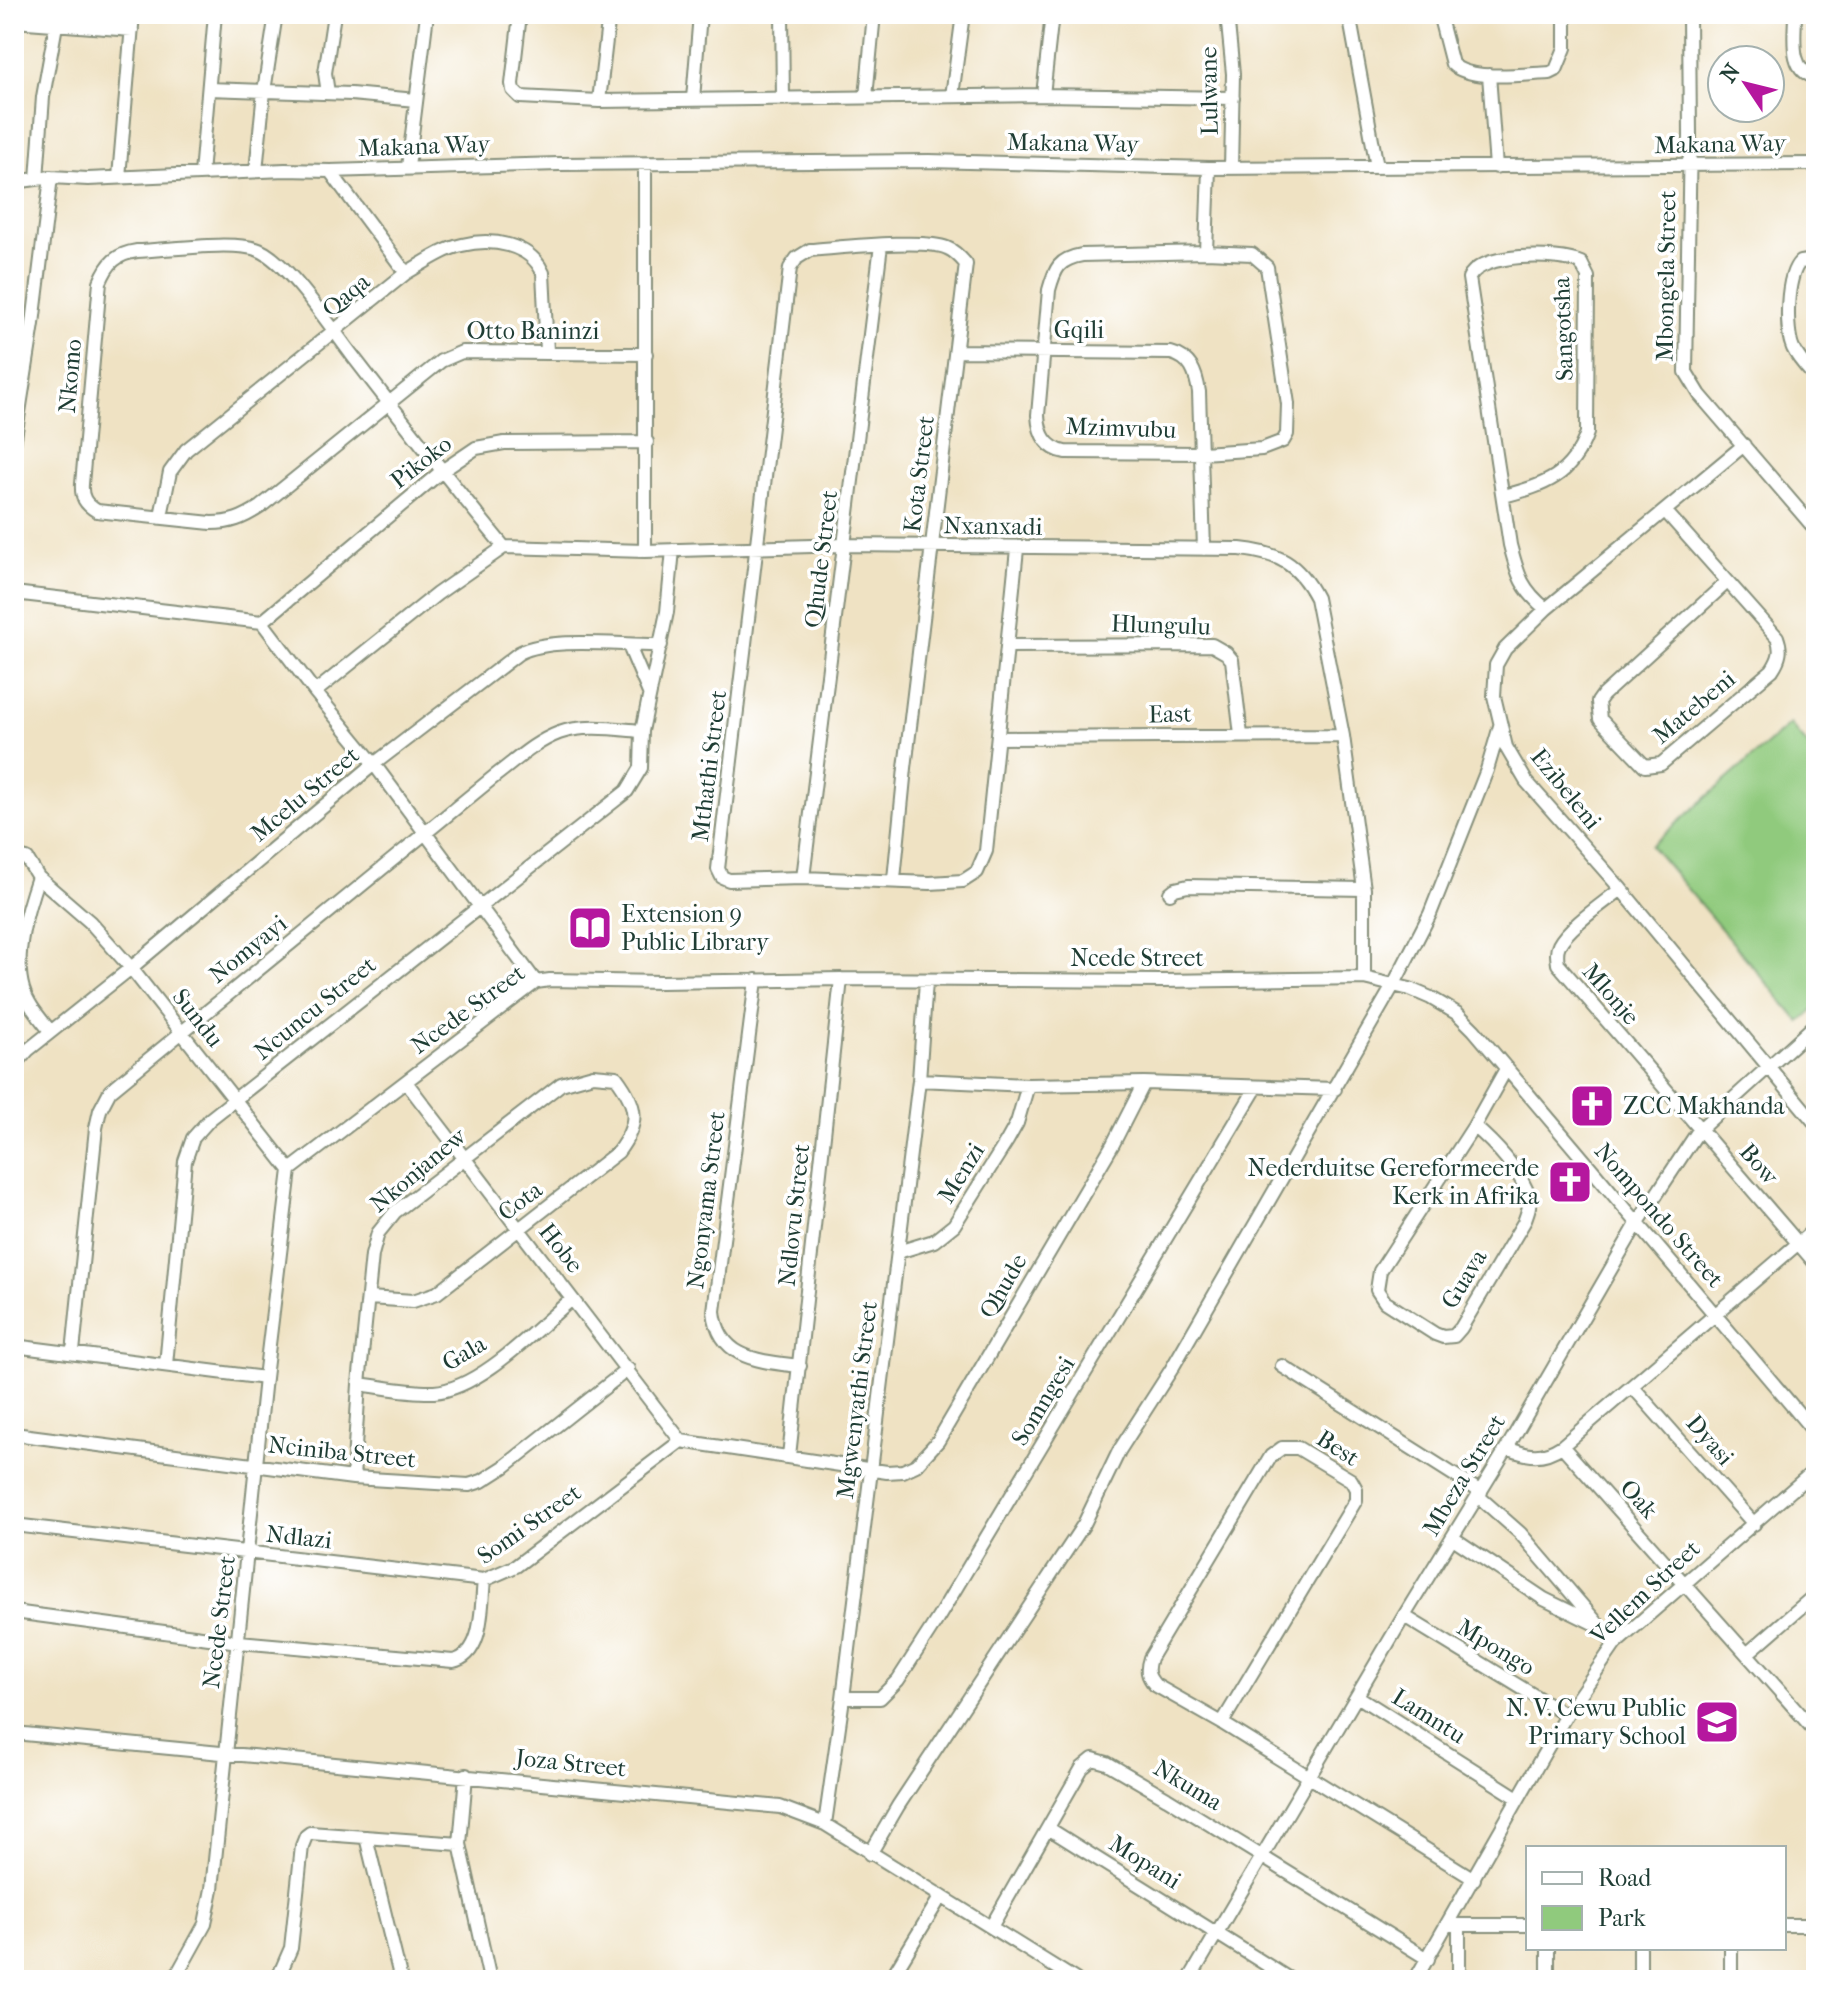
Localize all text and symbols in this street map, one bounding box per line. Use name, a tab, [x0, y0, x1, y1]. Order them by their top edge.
north arrow	[1706, 44, 1786, 124]
street label: Lulwane	[1194, 46, 1224, 136]
text: N	[1715, 59, 1746, 87]
street label: Makana Way	[1007, 128, 1140, 158]
street label: Makana Way	[1654, 129, 1787, 159]
street label: Makana Way	[358, 130, 492, 162]
street label: Mbongela Street	[1651, 190, 1682, 362]
street label: Qaqa	[317, 267, 376, 323]
street label: Sangotsha	[1547, 276, 1579, 382]
street label: Gqili	[1054, 316, 1104, 344]
street label: Otto Baninzi	[467, 317, 599, 345]
street label: Nkomo	[53, 338, 87, 414]
street label: Mzimvubu	[1065, 412, 1177, 444]
street label: Kota Street	[898, 414, 940, 534]
street label: Pikoko	[385, 430, 457, 494]
street label: Qhude Street	[799, 488, 843, 629]
street label: Nxanxadi	[943, 511, 1043, 541]
street label: Hlungulu	[1111, 609, 1212, 641]
street label: Matebeni	[1647, 664, 1741, 750]
street label: Mthathi Street	[686, 688, 732, 843]
street label: East	[1148, 700, 1192, 728]
street label: Mcelu Street	[245, 740, 365, 847]
street label: Ezibeleni	[1525, 743, 1607, 835]
place label: Extension 9 Public Library	[621, 900, 770, 956]
library icon: Extension 9 Public Library	[566, 904, 614, 952]
street label: Nomyayi	[203, 909, 293, 989]
street label: Ncede Street	[1070, 944, 1204, 972]
street label: Ncuncu Street	[249, 950, 382, 1066]
street label: Ncede Street	[406, 958, 531, 1060]
street label: Mlonje	[1577, 958, 1645, 1031]
street label: Sundu	[167, 983, 230, 1053]
church icon: ZCC Makhanda	[1568, 1082, 1616, 1130]
place label: ZCC Makhanda	[1623, 1092, 1786, 1120]
street label: Ngonyama Street	[681, 1109, 731, 1290]
street label: Nkonjanew	[364, 1121, 473, 1218]
street label: Nompondo Street	[1589, 1137, 1730, 1293]
street label: Menzi	[932, 1138, 990, 1208]
street label: Bow	[1734, 1138, 1785, 1191]
street label: Ndlovu Street	[773, 1142, 815, 1288]
place label: Nederduitse Gereformeerde Kerk in Afrika	[1248, 1154, 1540, 1210]
church icon: Nederduitse Gereformeerde Kerk in Afrika	[1546, 1158, 1594, 1206]
street label: Cota	[492, 1175, 548, 1227]
street label: Hobe	[533, 1218, 589, 1278]
street label: Guava	[1435, 1244, 1493, 1314]
street label: Qhude	[973, 1249, 1033, 1323]
street label: Mgwenyathi Street	[831, 1299, 883, 1500]
street label: Gala	[437, 1329, 492, 1377]
street label: Somngesi	[1006, 1351, 1080, 1451]
street label: Mbeza Street	[1417, 1409, 1511, 1541]
street label: Dyasi	[1680, 1409, 1740, 1471]
street label: Best	[1312, 1424, 1365, 1472]
street label: Nciniba Street	[267, 1430, 418, 1474]
street label: Oak	[1614, 1474, 1664, 1525]
street label: Somi Street	[472, 1478, 587, 1570]
street label: Ndlazi	[265, 1520, 333, 1554]
street label: Vellem Street	[1584, 1534, 1706, 1650]
street label: Ncede Street	[197, 1554, 241, 1690]
street label: Mpongo	[1452, 1613, 1540, 1681]
street label: Lamntu	[1387, 1683, 1471, 1750]
place label: N. V. Cewu Public Primary School	[1506, 1694, 1686, 1750]
school or university icon: N. V. Cewu Public Primary School	[1693, 1698, 1741, 1746]
street label: Joza Street	[512, 1743, 628, 1783]
street label: Nkuma	[1149, 1754, 1228, 1817]
street label: Mopani	[1104, 1829, 1186, 1895]
legend	[1526, 1846, 1786, 1950]
text: Road	[1598, 1864, 1652, 1892]
text: Park	[1598, 1904, 1646, 1932]

